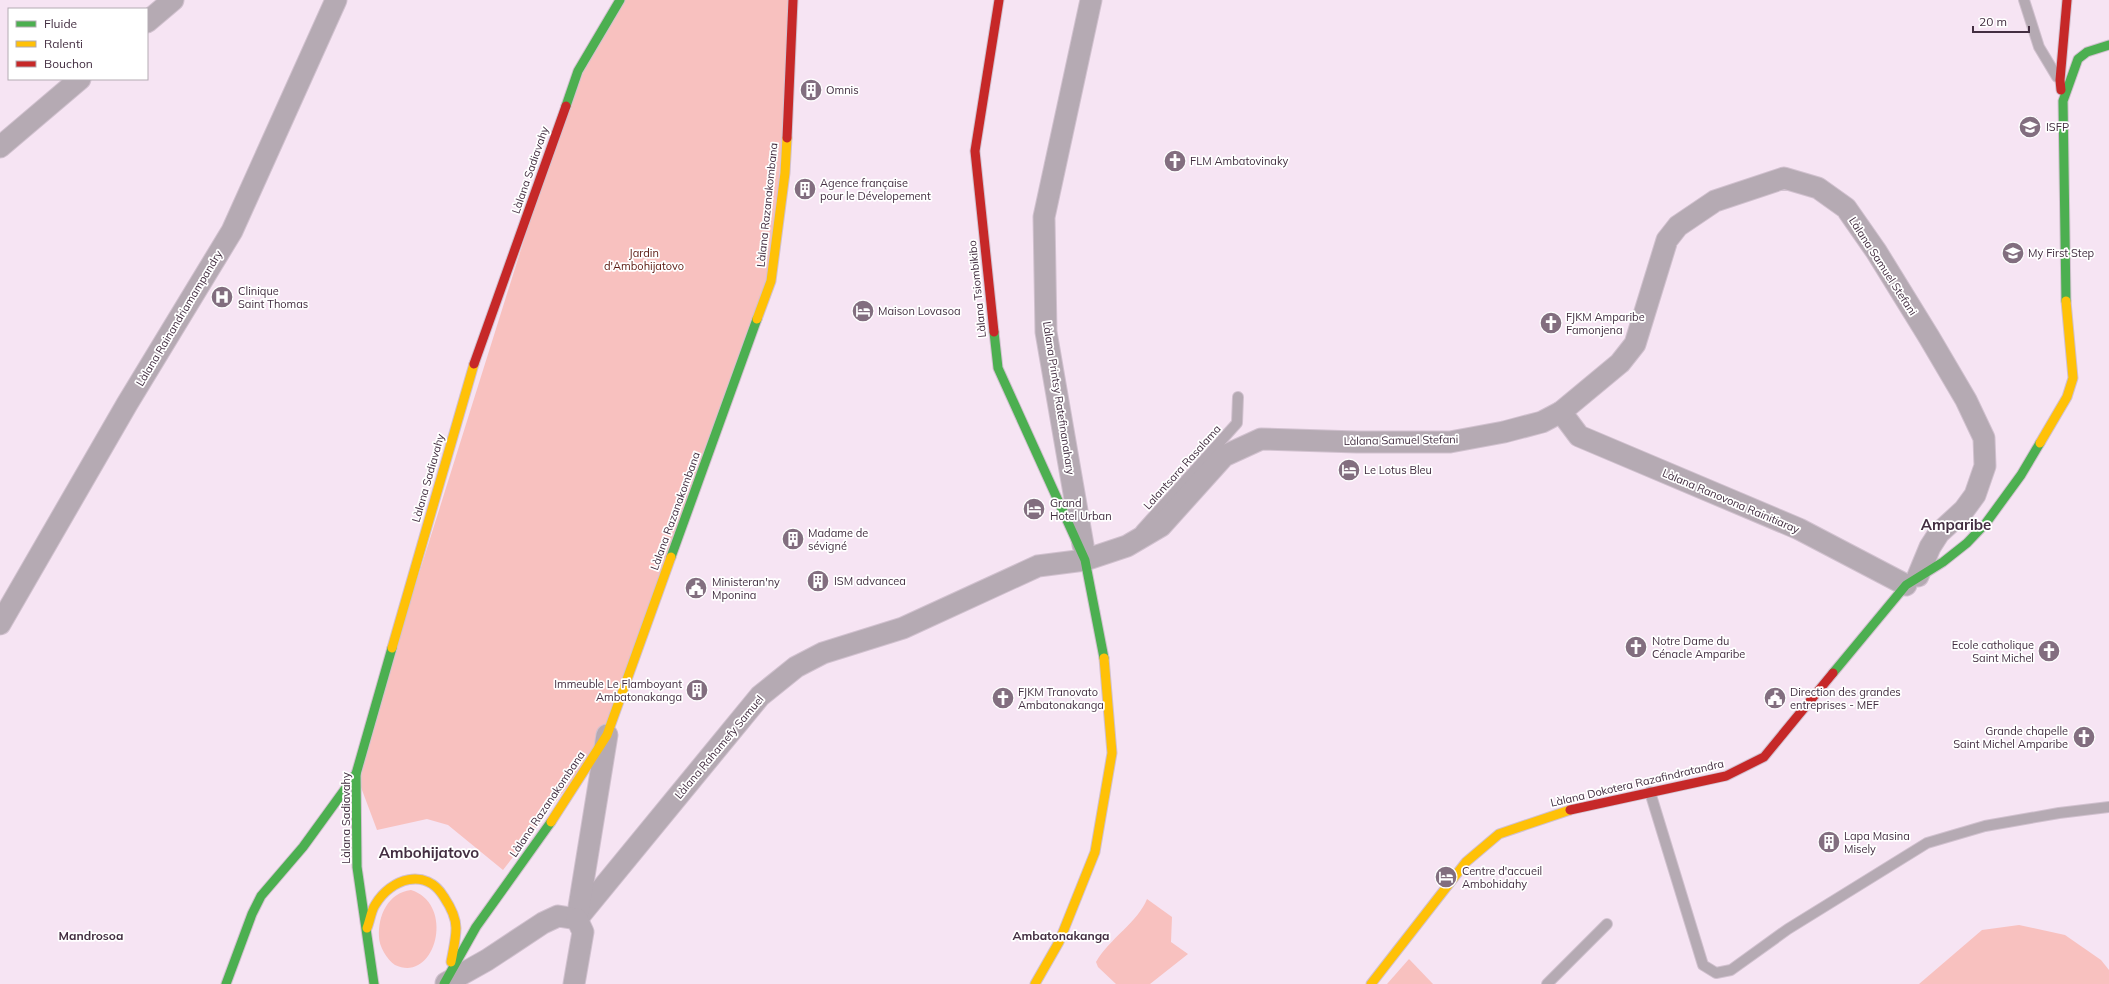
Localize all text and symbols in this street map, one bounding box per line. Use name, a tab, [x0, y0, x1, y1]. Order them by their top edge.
legend	[8, 8, 148, 80]
scale bar	[1973, 8, 2029, 34]
text: 20 m	[1979, 14, 2007, 29]
text: Fluide	[44, 16, 77, 31]
text: Ralenti	[44, 36, 83, 51]
text: Bouchon	[44, 56, 93, 71]
building icon: Omnis	[798, 77, 824, 103]
place label: Omnis	[826, 83, 859, 97]
school or university icon: ISFP	[2017, 114, 2043, 140]
place label: ISFP	[2046, 120, 2069, 134]
street label: Làlana Sadiavahy	[508, 124, 552, 216]
street label: Làlana Razanakombana	[754, 142, 780, 268]
church icon: FLM Ambatovinaky	[1162, 148, 1188, 174]
place label: FLM Ambatovinaky	[1190, 154, 1288, 168]
building icon: Agence française pour le Dévelopement	[792, 176, 818, 202]
place label: Agence française pour le Dévelopement	[820, 176, 931, 203]
street label: Làlana Samuel Stefani	[1846, 214, 1920, 318]
street label: Làlana Tsiombikibo	[965, 240, 989, 338]
school or university icon: My First Step	[2000, 240, 2026, 266]
park label: Jardin d'Ambohijatovo	[604, 246, 684, 273]
place label: My First Step	[2028, 246, 2095, 260]
street label: Làlana Rainandriamampandry	[133, 247, 225, 389]
hospital icon: Clinique Saint Thomas	[209, 284, 235, 310]
place label: Clinique Saint Thomas	[238, 284, 308, 311]
hotel icon: Maison Lovasoa	[850, 298, 876, 324]
place label: Maison Lovasoa	[878, 304, 961, 318]
church icon: FJKM Amparibe Famonjena	[1538, 310, 1564, 336]
place label: FJKM Amparibe Famonjena	[1566, 310, 1645, 337]
street label: Làlana Printsy Ratefinanahary	[1040, 320, 1078, 476]
street label: Lalantsara Rasalama	[1140, 422, 1224, 512]
street label: Làlana Sadiavahy	[409, 432, 447, 524]
street label: Làlana Samuel Stefani	[1344, 432, 1458, 448]
street label: Làlana Razanakombana	[647, 450, 703, 572]
hotel icon: Le Lotus Bleu	[1336, 457, 1362, 483]
place label: Le Lotus Bleu	[1364, 463, 1432, 477]
street label: Làlana Ranovona Rainitiaray	[1660, 466, 1802, 536]
hotel icon: Grand Hotel Urban	[1021, 496, 1047, 522]
place label: Grand Hotel Urban	[1050, 496, 1112, 523]
district label: Amparibe	[1921, 515, 1991, 534]
building icon: Madame de sévigné	[780, 526, 806, 552]
place label: Madame de sévigné	[808, 526, 868, 553]
building icon: ISM advancea	[805, 568, 831, 594]
place label: ISM advancea	[834, 574, 906, 588]
public building icon: Ministeran'ny Mponina	[683, 575, 709, 601]
place label: Ministeran'ny Mponina	[712, 575, 780, 602]
church icon: Notre Dame du Cénacle Amparibe	[1623, 634, 1649, 660]
place label: Notre Dame du Cénacle Amparibe	[1652, 634, 1745, 661]
place label: Ecole catholique Saint Michel	[1952, 638, 2034, 665]
church icon: Ecole catholique Saint Michel	[2036, 638, 2062, 664]
place label: Immeuble Le Flamboyant Ambatonakanga	[554, 677, 682, 704]
building icon: Immeuble Le Flamboyant Ambatonakanga	[684, 677, 710, 703]
church icon: FJKM Tranovato Ambatonakanga	[990, 685, 1016, 711]
place label: FJKM Tranovato Ambatonakanga	[1018, 685, 1104, 712]
public building icon: Direction des grandes entreprises - MEF	[1762, 685, 1788, 711]
place label: Direction des grandes entreprises - MEF	[1790, 685, 1901, 712]
street label: Làlana Rahamefy Samuel	[672, 692, 766, 802]
place label: Grande chapelle Saint Michel Amparibe	[1953, 724, 2068, 751]
church icon: Grande chapelle Saint Michel Amparibe	[2071, 724, 2097, 750]
street label: Làlana Razanakombana	[506, 748, 588, 860]
street label: Làlana Dokotera Razafindratandra	[1549, 756, 1725, 810]
street label: Làlana Sadiavahy	[339, 772, 353, 864]
building icon: Lapa Masina Misely	[1816, 829, 1842, 855]
place label: Lapa Masina Misely	[1844, 829, 1910, 856]
district label: Ambohijatovo	[379, 843, 479, 862]
hotel icon: Centre d'accueil Ambohidahy	[1433, 864, 1459, 890]
place label: Centre d'accueil Ambohidahy	[1462, 864, 1542, 891]
district label: Mandrosoa	[59, 928, 123, 943]
district label: Ambatonakanga	[1012, 928, 1110, 943]

